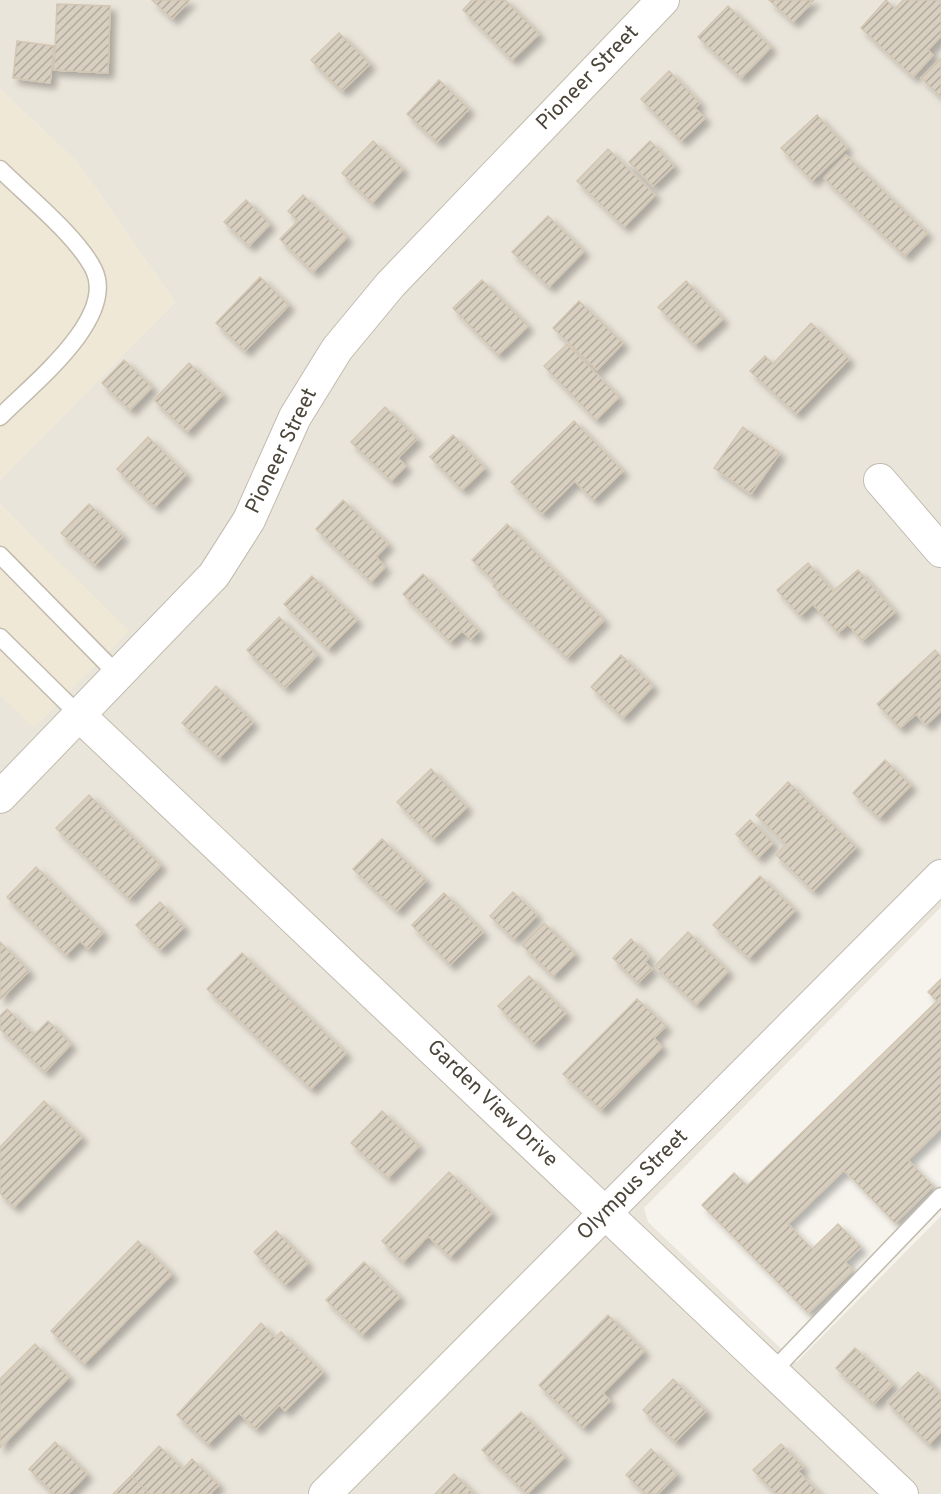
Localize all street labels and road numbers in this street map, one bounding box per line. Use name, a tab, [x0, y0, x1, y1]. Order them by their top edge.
street label: Pioneer Street	[531, 20, 645, 136]
street label: Pioneer Street	[240, 384, 324, 518]
street label: Garden View Drive	[421, 1034, 563, 1174]
street label: Olympus Street	[572, 1124, 694, 1246]

